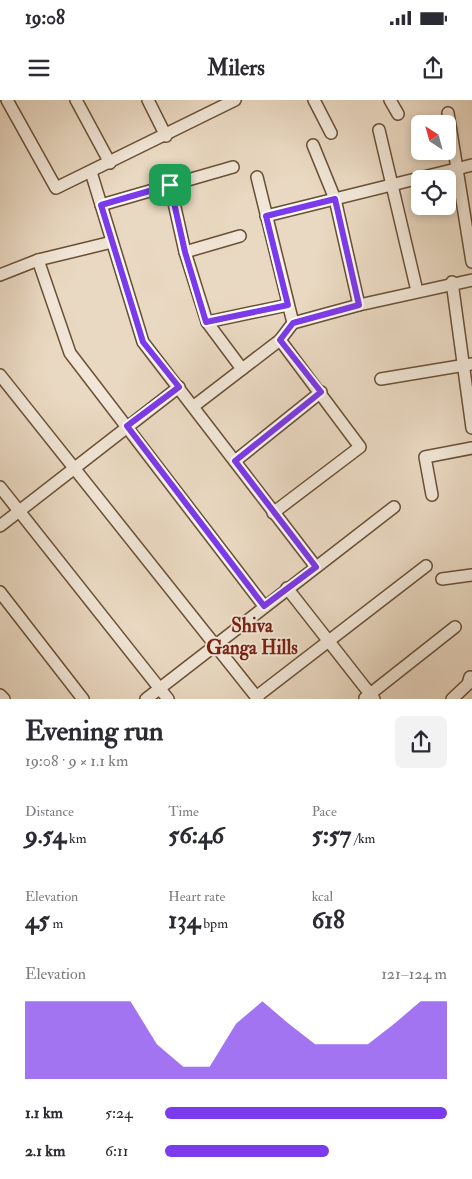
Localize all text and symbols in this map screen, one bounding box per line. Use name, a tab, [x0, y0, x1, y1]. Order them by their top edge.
text: 19:08	[25, 6, 65, 30]
icon: menu	[25, 54, 53, 82]
text: Milers	[207, 54, 265, 82]
icon: share	[419, 54, 447, 82]
north arrow	[411, 115, 456, 160]
map controls	[411, 115, 456, 215]
pin	[149, 164, 191, 206]
button: locate	[411, 170, 456, 215]
icon: arrive	[156, 171, 184, 199]
district label: Shiva Ganga Hills	[206, 614, 298, 661]
text: Evening run	[25, 714, 163, 749]
button: share	[395, 716, 447, 768]
text: 19:08 · 9 × 1.1 km	[25, 751, 128, 771]
text: Distance	[25, 803, 74, 820]
text: Time	[168, 803, 199, 820]
text: Pace	[312, 803, 337, 820]
text: 9.54	[25, 820, 66, 851]
text: 56:46	[168, 820, 224, 851]
text: 5:57	[312, 820, 351, 851]
text: km	[66, 830, 87, 847]
text: /km	[351, 830, 375, 847]
text: Elevation	[25, 888, 78, 905]
text: Heart rate	[168, 888, 225, 905]
text: kcal	[312, 888, 333, 905]
text: 45	[25, 905, 49, 936]
text: 134	[168, 905, 200, 936]
text: 618	[312, 905, 345, 936]
text: m	[49, 915, 63, 932]
text: bpm	[200, 915, 228, 932]
text: Elevation	[25, 964, 86, 984]
text: 121–124 m	[381, 964, 447, 984]
text: 1.1 km	[25, 1103, 63, 1123]
text: 5:24	[105, 1103, 133, 1123]
text: 2.1 km	[25, 1141, 65, 1161]
text: 6:11	[105, 1141, 128, 1161]

